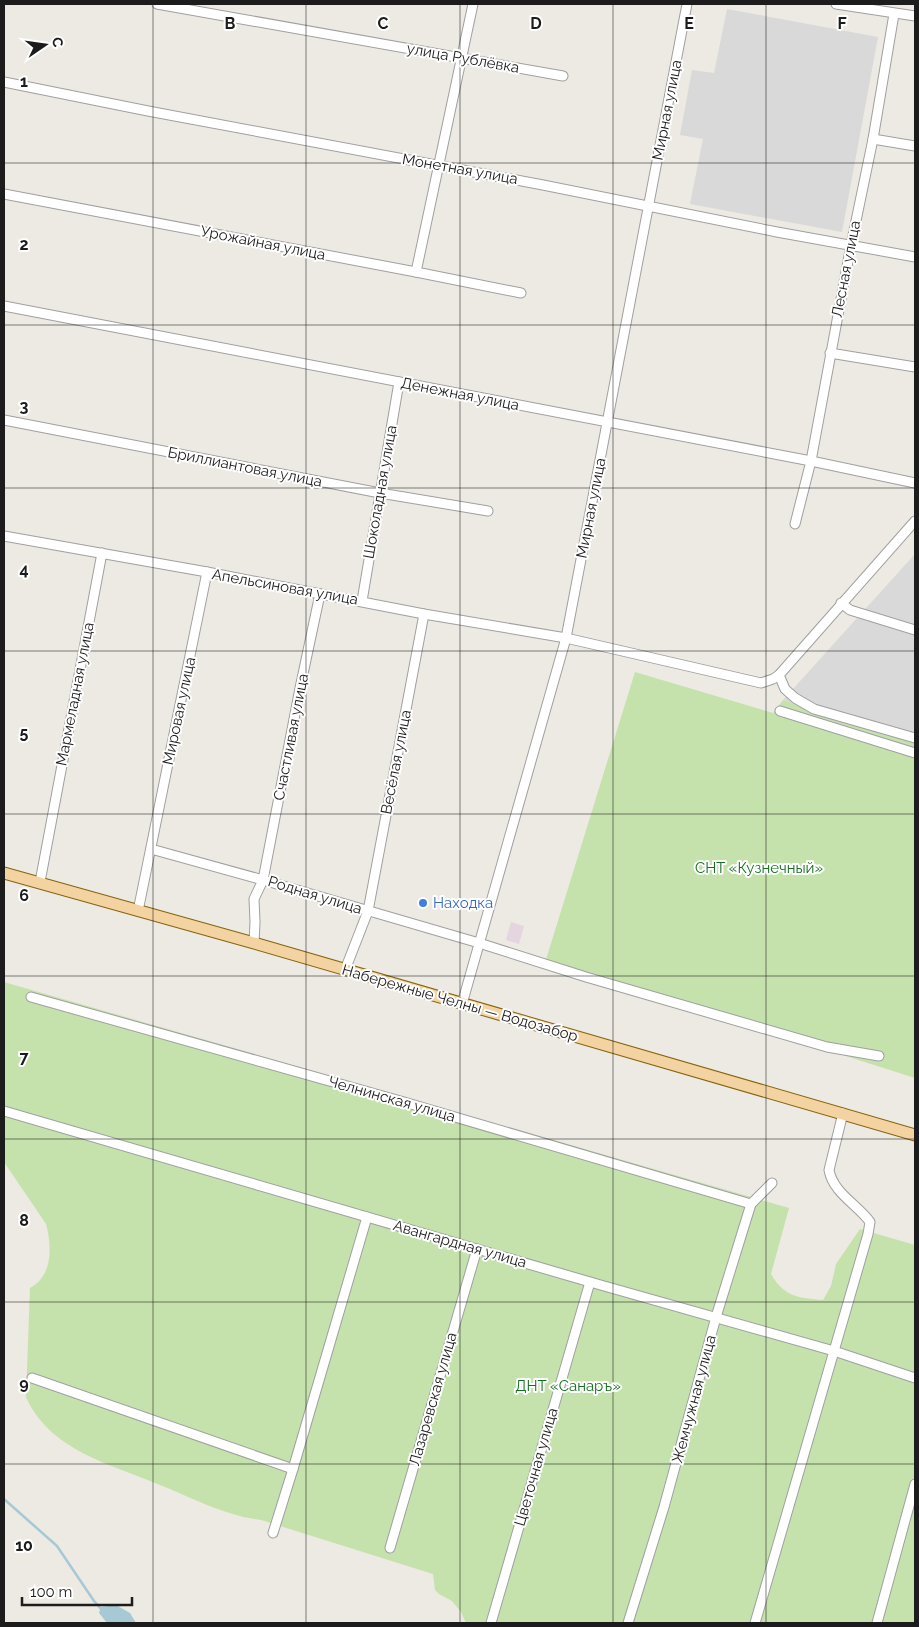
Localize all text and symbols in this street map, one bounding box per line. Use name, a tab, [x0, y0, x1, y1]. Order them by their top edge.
text: B	[225, 14, 236, 33]
text: C	[378, 14, 389, 33]
text: D	[530, 14, 542, 33]
text: E	[684, 14, 694, 33]
text: F	[837, 14, 847, 33]
north arrow	[20, 20, 70, 70]
text: С	[49, 36, 67, 49]
street label: улица Рублёвка	[405, 39, 521, 77]
street label: Мирная улица	[648, 58, 686, 162]
text: 1	[20, 72, 28, 91]
street label: Монетная улица	[401, 150, 519, 188]
street label: Лесная улица	[828, 219, 864, 319]
street label: Урожайная улица	[199, 222, 327, 264]
text: 2	[19, 235, 29, 254]
street label: Денежная улица	[399, 374, 521, 414]
text: 3	[20, 397, 29, 416]
street label: Шоколадная улица	[359, 424, 401, 560]
street label: Бриллиантовая улица	[166, 443, 324, 491]
street label: Мирная улица	[572, 456, 610, 560]
text: 4	[19, 560, 29, 579]
street label: Апельсиновая улица	[211, 565, 359, 609]
street label: Мармеладная улица	[52, 621, 98, 767]
street label: Мировая улица	[159, 655, 199, 767]
street label: Счастливая улица	[270, 672, 312, 802]
street label: Весёлая улица	[377, 708, 415, 816]
text: 5	[20, 723, 29, 742]
park label: СНТ «Кузнечный»	[695, 859, 823, 877]
street label: Родная улица	[266, 872, 364, 918]
text: 6	[19, 886, 29, 905]
place label: Находка	[433, 894, 493, 912]
marker: Находка	[417, 897, 429, 909]
street label: Набережные Челны — Водозабор	[340, 961, 580, 1045]
text: 7	[20, 1048, 29, 1067]
street label: Челнинская улица	[326, 1072, 458, 1126]
text: 8	[19, 1211, 29, 1230]
street label: Авангардная улица	[391, 1216, 529, 1272]
street label: Лазаревская улица	[405, 1330, 461, 1468]
street label: Жемчужная улица	[668, 1333, 720, 1465]
text: 9	[19, 1374, 29, 1393]
park label: ДНТ «Санаръ»	[515, 1377, 621, 1395]
street label: Цветочная улица	[511, 1406, 561, 1528]
text: 10	[15, 1536, 33, 1555]
scale bar	[22, 1574, 132, 1606]
text: 100 m	[30, 1583, 72, 1601]

